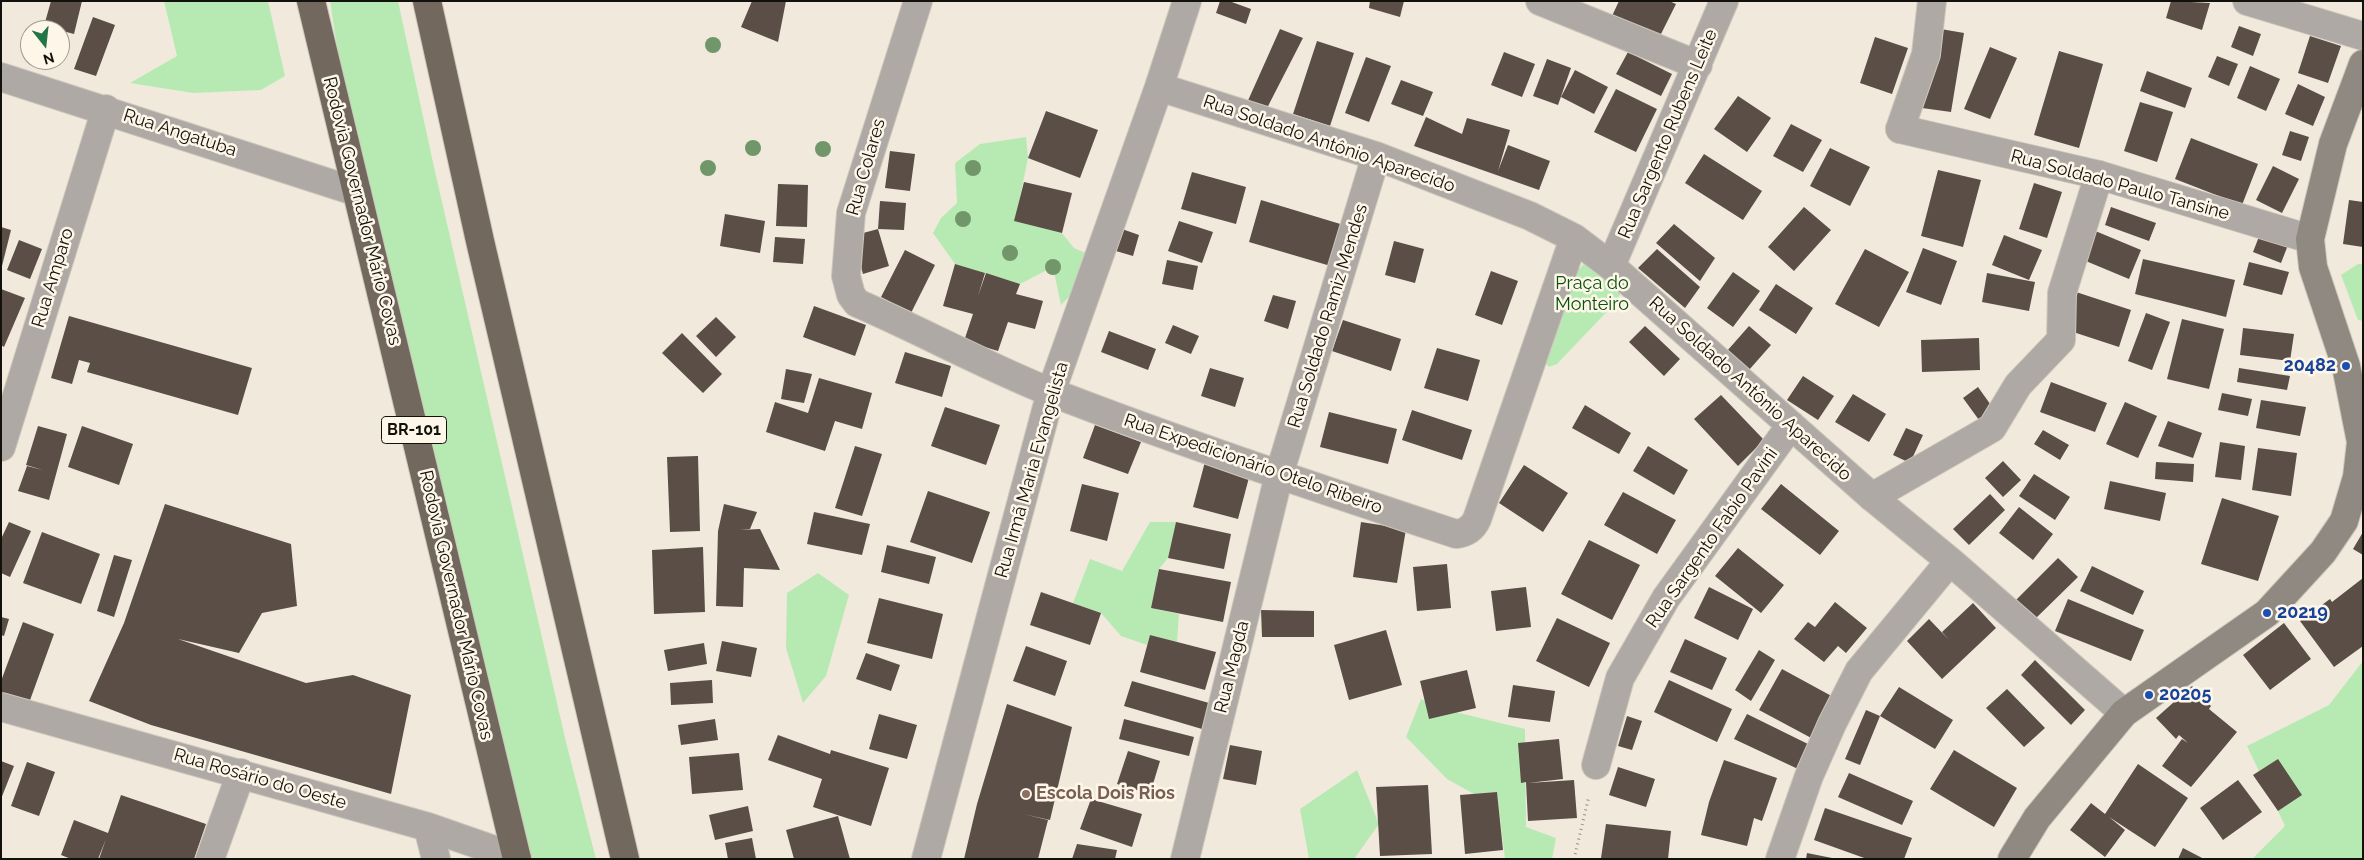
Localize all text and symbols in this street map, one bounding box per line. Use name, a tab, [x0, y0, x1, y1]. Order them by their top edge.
north arrow	[20, 20, 70, 70]
street label: Rua Sargento Rubens Leite	[1614, 26, 1722, 242]
text: N	[42, 49, 56, 68]
street label: Rodovia Governador Mário Covas	[318, 75, 406, 347]
street label: Rua Soldado Antônio Aparecido	[1200, 91, 1458, 197]
street label: Rua Angatuba	[121, 105, 239, 161]
street label: Rua Colares	[842, 116, 890, 218]
street label: Rua Soldado Paulo Tansine	[2008, 145, 2232, 225]
street label: Rua Soldado Ramiz Mendes	[1284, 201, 1372, 431]
street label: Rua Amparo	[28, 226, 78, 330]
park label: Praça do Monteiro	[1555, 273, 1629, 316]
street label: Rua Soldado Antônio Aparecido	[1644, 292, 1856, 486]
place label: 20482	[2283, 355, 2336, 377]
street label: Rua Irmã Maria Evangelista	[991, 359, 1073, 581]
marker: 20482	[2340, 360, 2352, 372]
street label: Rua Expedicionário Otelo Ribeiro	[1121, 410, 1385, 518]
road number: BR-101	[382, 416, 446, 444]
street label: Rua Sargento Fabio Pavini	[1642, 444, 1782, 632]
street label: Rodovia Governador Mário Covas	[414, 468, 498, 742]
place label: 20219	[2277, 602, 2328, 624]
marker: 20219	[2261, 607, 2273, 619]
street label: Rua Magda	[1210, 619, 1254, 715]
place label: 20205	[2159, 684, 2211, 706]
marker: 20205	[2143, 689, 2155, 701]
street label: Rua Rosário do Oeste	[171, 744, 349, 814]
place label: Escola Dois Rios	[1036, 783, 1175, 805]
marker: Escola Dois Rios	[1020, 788, 1032, 800]

